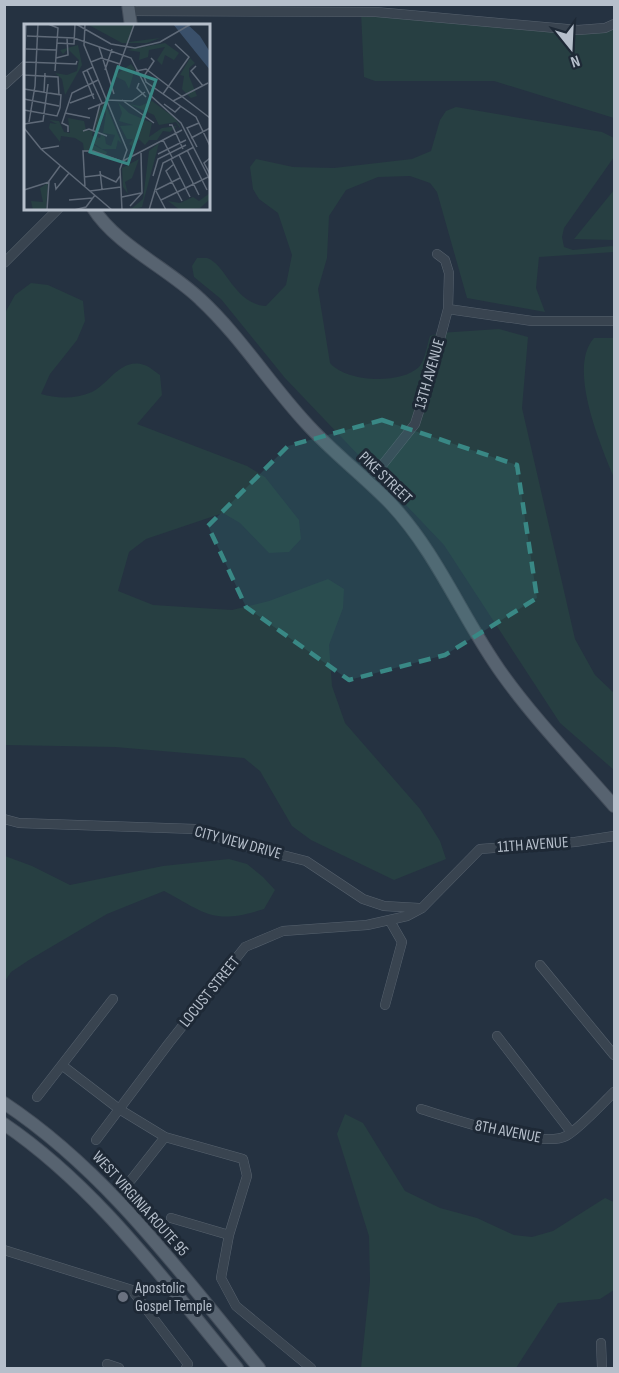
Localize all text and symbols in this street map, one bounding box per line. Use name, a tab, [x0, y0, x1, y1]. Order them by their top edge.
north arrow	[541, 18, 601, 78]
inset map	[24, 24, 210, 210]
text: N	[568, 50, 582, 71]
street label: 13TH AVENUE	[411, 337, 449, 411]
street label: PIKE STREET	[354, 448, 416, 508]
street label: CITY VIEW DRIVE	[193, 822, 283, 864]
street label: 11TH AVENUE	[497, 833, 569, 857]
street label: LOCUST STREET	[176, 952, 245, 1031]
street label: 8TH AVENUE	[473, 1116, 543, 1148]
street label: WEST VIRGINIA ROUTE 95	[88, 1148, 192, 1260]
place label: Apostolic Gospel Temple	[134, 1279, 212, 1316]
marker: Apostolic Gospel Temple	[116, 1290, 130, 1304]

